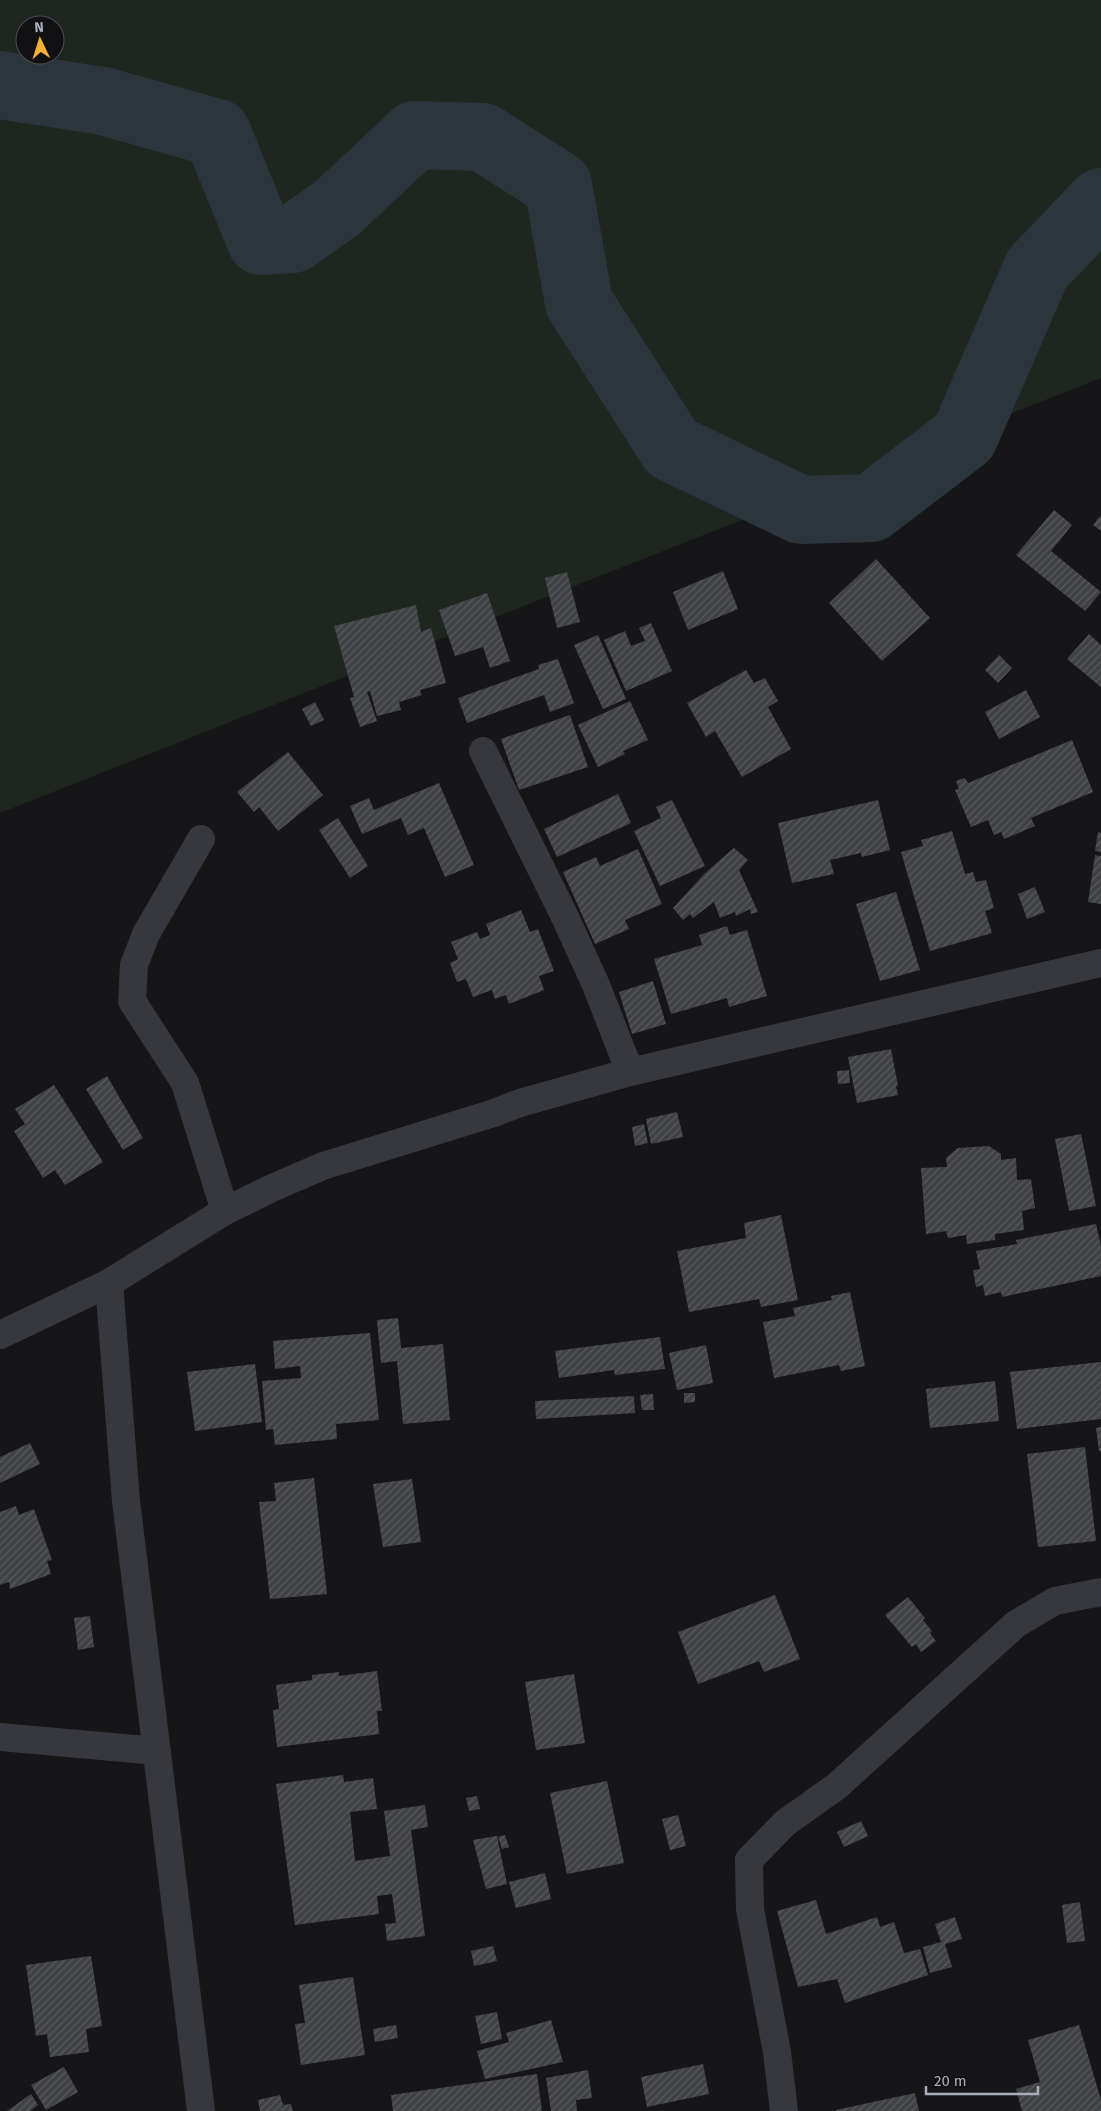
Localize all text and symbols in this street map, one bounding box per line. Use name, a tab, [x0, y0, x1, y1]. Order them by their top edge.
north arrow	[15, 15, 65, 65]
text: N	[34, 19, 44, 36]
scale bar	[926, 2064, 1038, 2096]
text: 20 m	[934, 2072, 967, 2090]

